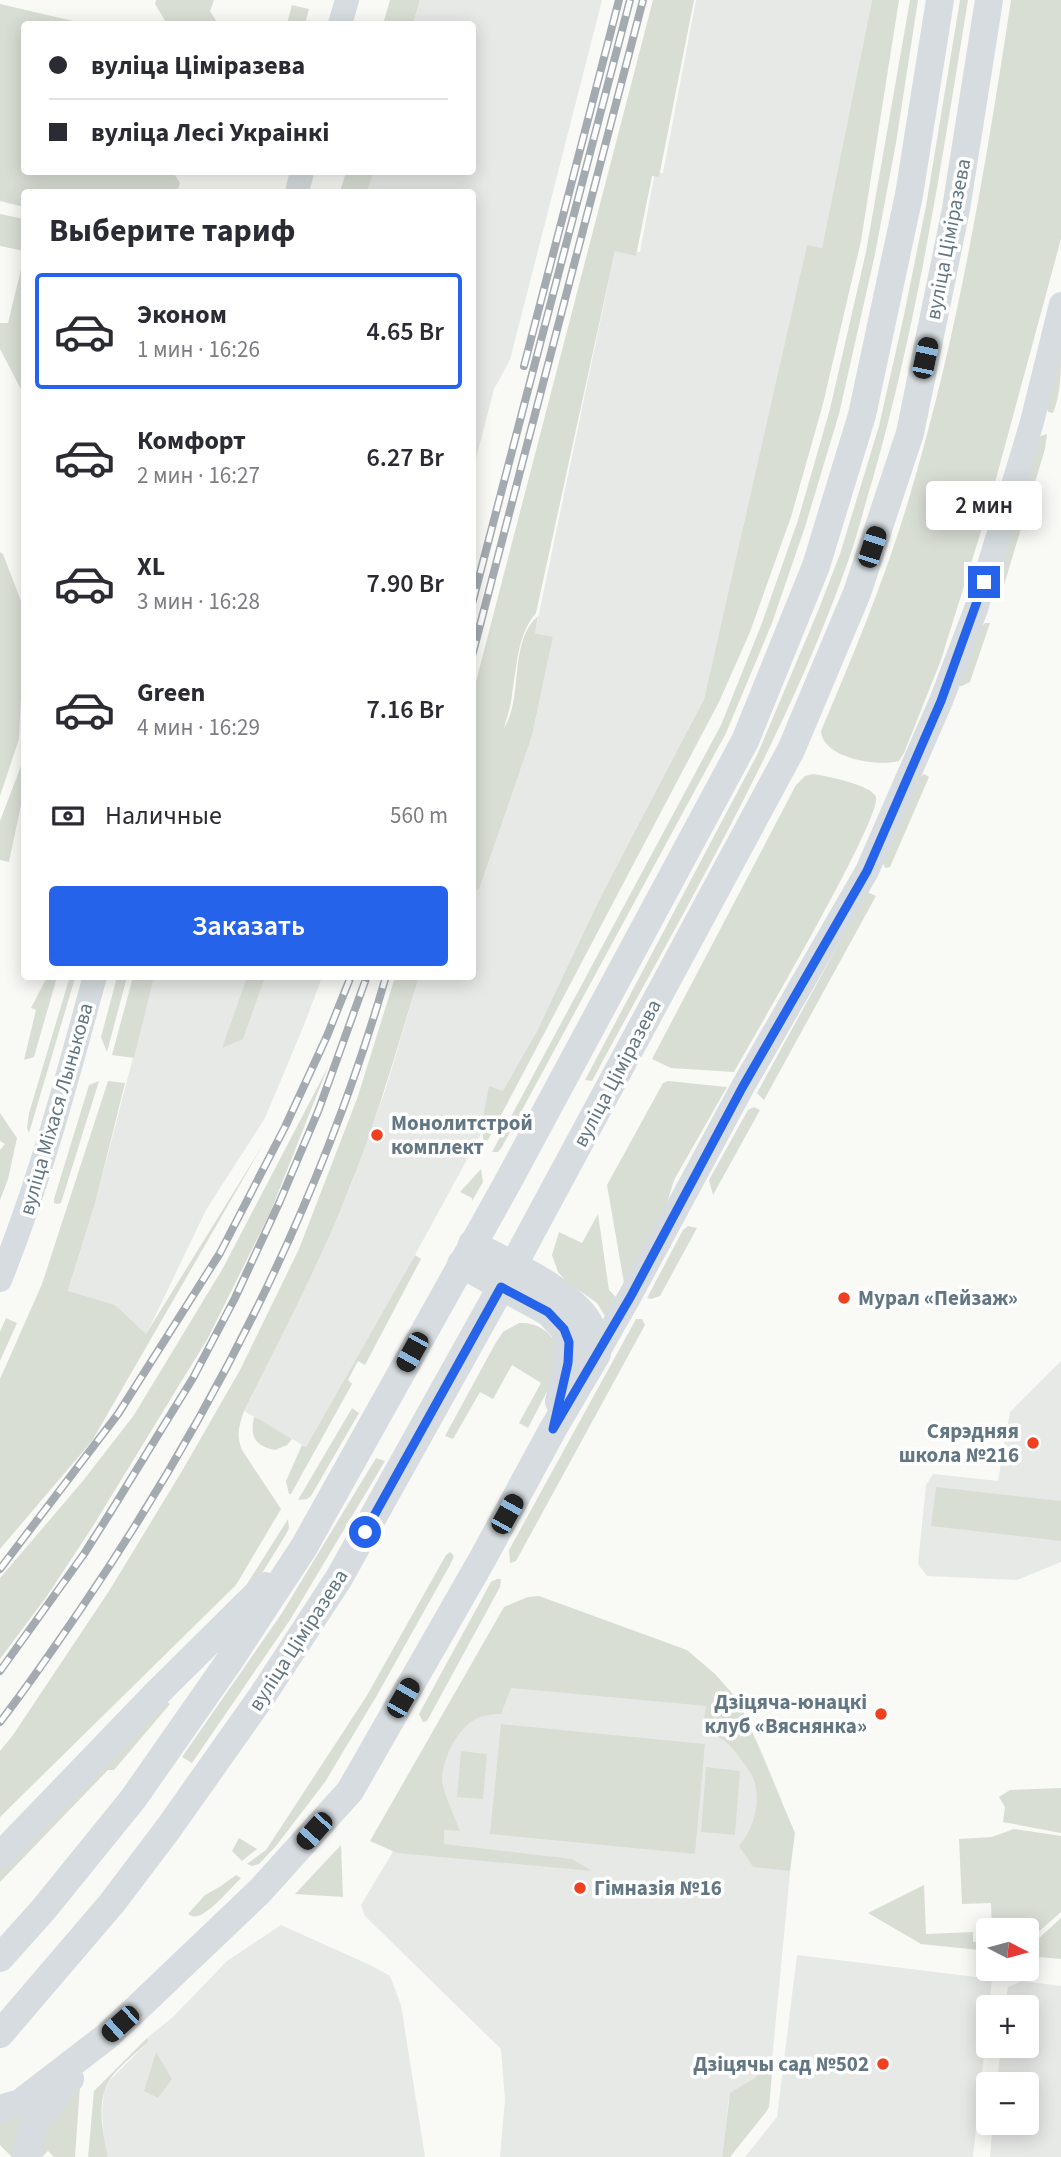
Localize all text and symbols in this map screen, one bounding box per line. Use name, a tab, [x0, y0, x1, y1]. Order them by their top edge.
text: вуліца Ціміразева	[91, 47, 305, 84]
text: вуліца Лесі Украінкі	[91, 114, 329, 151]
street label: вуліца Ціміразева	[918, 156, 978, 322]
text: Выберите тариф	[49, 208, 296, 254]
text: Эконом	[137, 296, 227, 333]
icon: car	[53, 300, 116, 363]
text: 4.65 Br	[366, 313, 444, 350]
text: 1 мин · 16:26	[137, 333, 260, 366]
car	[911, 335, 940, 381]
text: Комфорт	[137, 422, 246, 459]
icon: car	[53, 426, 116, 489]
text: 6.27 Br	[366, 439, 444, 476]
text: 2 мин · 16:27	[137, 459, 260, 492]
callout: 2 мин	[926, 480, 1042, 530]
text: 2 мин	[955, 489, 1013, 522]
car	[856, 524, 889, 570]
text: XL	[137, 548, 165, 585]
icon: car	[53, 552, 116, 615]
text: 7.90 Br	[366, 565, 444, 602]
route end	[968, 566, 1000, 598]
text: 3 мин · 16:28	[137, 585, 260, 618]
text: Green	[137, 674, 205, 711]
icon: car	[53, 678, 116, 741]
text: 7.16 Br	[366, 691, 444, 728]
text: 4 мин · 16:29	[137, 711, 260, 744]
icon: cash	[49, 797, 87, 835]
text: Наличные	[105, 797, 222, 834]
text: 560 m	[390, 799, 448, 832]
button: Заказать	[49, 886, 448, 966]
street label: вуліца Ціміразева	[565, 994, 669, 1152]
street label: вуліца Міхася Лынькова	[11, 999, 101, 1219]
place label: Монолитстрой комплект	[391, 1108, 533, 1162]
marker: Монолитстрой комплект	[369, 1127, 385, 1143]
place label: Мурал «Пейзаж»	[858, 1283, 1018, 1313]
marker: Мурал «Пейзаж»	[836, 1290, 852, 1306]
car	[393, 1329, 432, 1375]
place label: Сярэдняя школа №216	[899, 1416, 1019, 1470]
marker: Сярэдняя школа №216	[1025, 1435, 1041, 1451]
car	[488, 1491, 527, 1537]
route start	[349, 1516, 381, 1548]
street label: вуліца Ціміразева	[241, 1563, 355, 1717]
car	[384, 1675, 423, 1721]
place label: Дзіцяча-юнацкі клуб «Вяснянка»	[704, 1687, 867, 1741]
marker: Дзіцяча-юнацкі клуб «Вяснянка»	[873, 1706, 889, 1722]
car	[293, 1808, 336, 1854]
place label: Гімназія №16	[594, 1873, 722, 1903]
marker: Гімназія №16	[572, 1880, 588, 1896]
north arrow	[976, 1918, 1040, 1981]
map controls	[976, 1918, 1039, 2135]
button: +	[976, 1995, 1039, 2058]
car	[98, 2002, 143, 2046]
place label: Дзіцячы сад №502	[693, 2049, 869, 2079]
marker: Дзіцячы сад №502	[875, 2056, 891, 2072]
button: −	[976, 2072, 1039, 2135]

